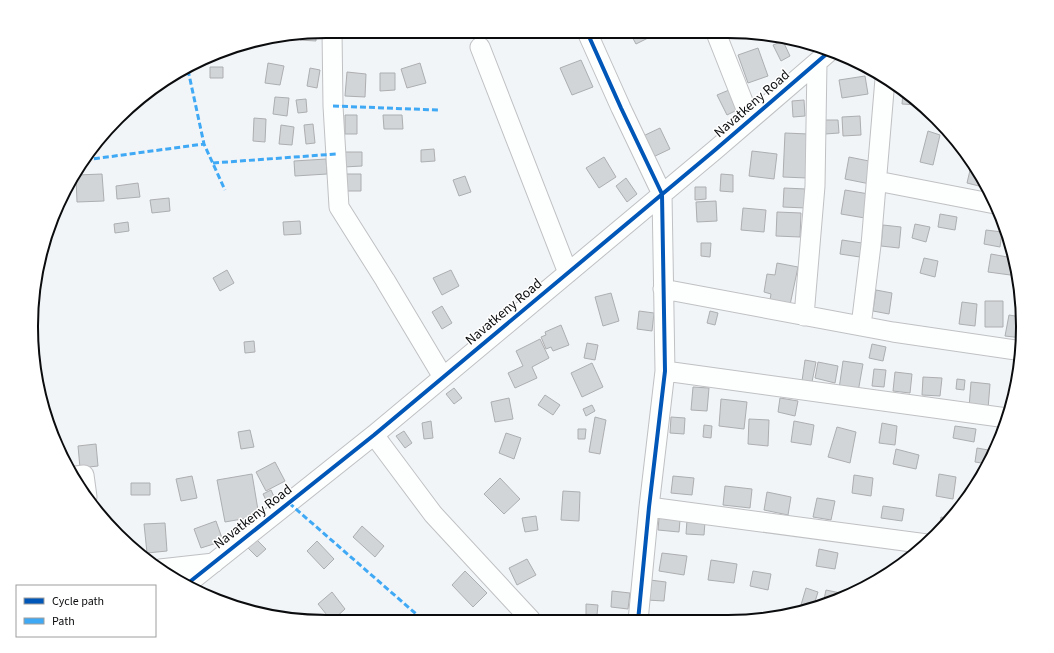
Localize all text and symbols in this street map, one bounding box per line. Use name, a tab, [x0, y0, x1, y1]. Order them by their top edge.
street label: Navatkeny Road	[710, 65, 794, 143]
street label: Navatkeny Road	[461, 274, 547, 350]
street label: Navatkeny Road	[210, 480, 296, 554]
legend	[16, 585, 156, 637]
text: Cycle path	[52, 593, 104, 610]
text: Path	[52, 613, 75, 630]

